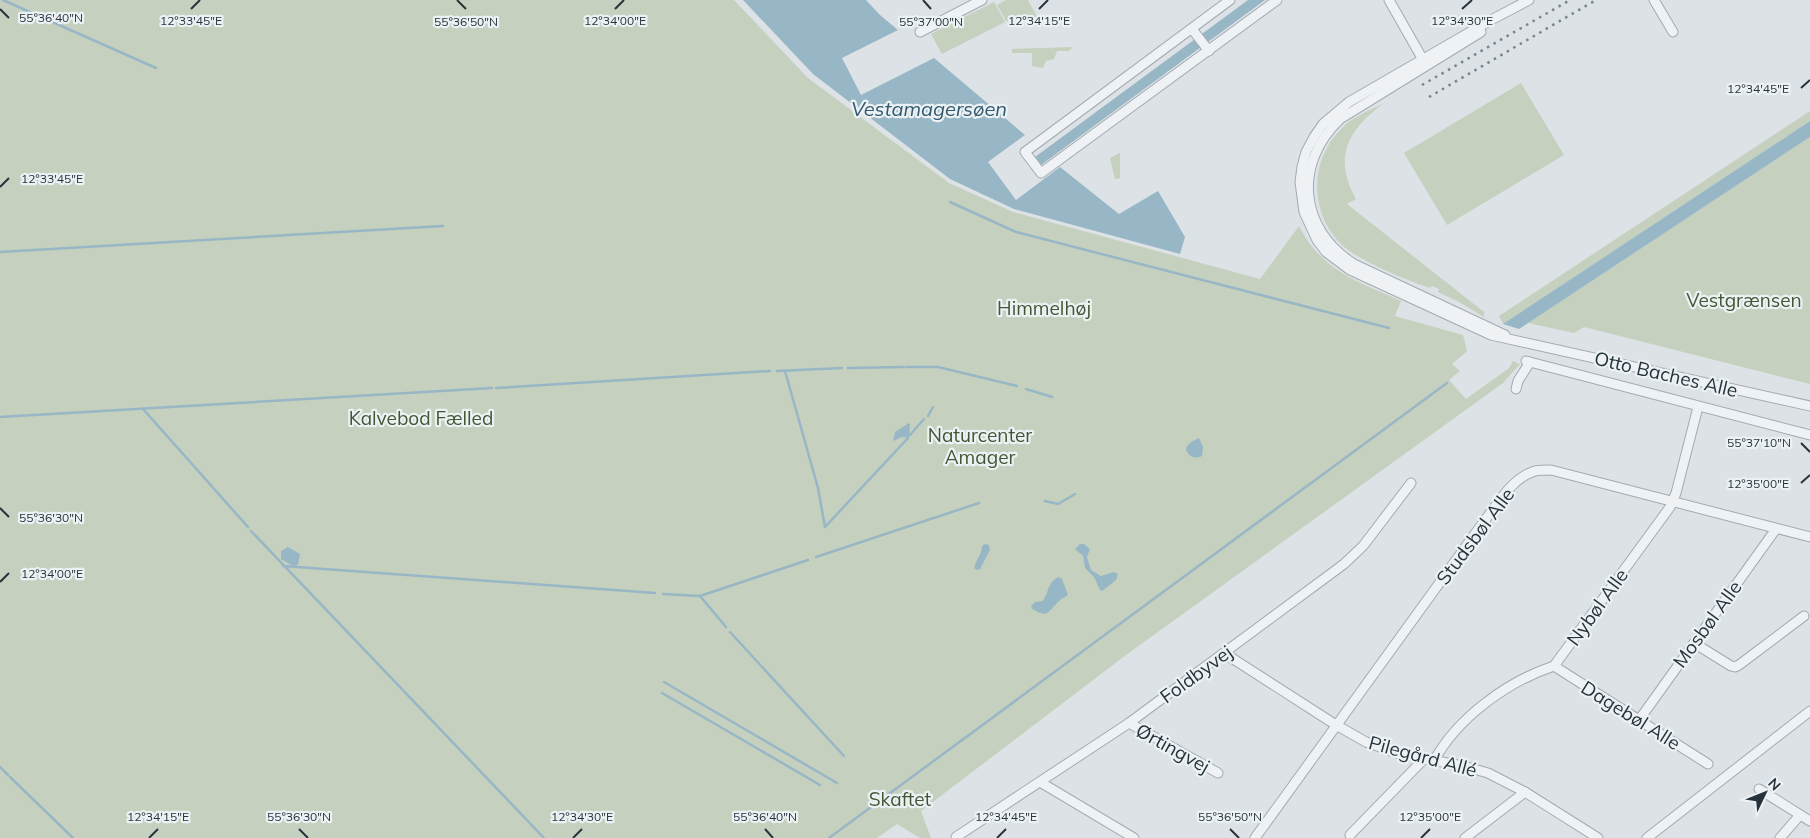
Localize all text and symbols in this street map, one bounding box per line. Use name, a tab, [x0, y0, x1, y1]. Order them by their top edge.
text: 55°36'40"N	[19, 10, 83, 25]
text: 12°33'45"E	[160, 13, 222, 28]
text: 12°34'00"E	[584, 13, 646, 28]
text: 12°34'15"E	[1008, 13, 1070, 28]
text: 12°34'30"E	[1431, 13, 1493, 28]
text: 55°36'50"N	[434, 14, 498, 29]
text: 55°37'00"N	[899, 14, 963, 29]
text: 12°34'45"E	[1727, 81, 1789, 96]
water label: Vestamagersøen	[851, 96, 1007, 121]
text: 12°33'45"E	[21, 171, 83, 186]
park label: Vestgrænsen	[1686, 288, 1802, 312]
park label: Himmelhøj	[997, 296, 1091, 320]
street label: Otto Baches Alle	[1592, 346, 1740, 402]
park label: Kalvebod Fælled	[349, 406, 493, 430]
park label: Naturcenter Amager	[928, 423, 1032, 469]
text: 55°37'10"N	[1727, 435, 1791, 450]
text: 12°35'00"E	[1727, 476, 1789, 491]
street label: Studsbøl Alle	[1431, 483, 1519, 589]
text: 55°36'30"N	[19, 510, 83, 525]
street label: Nybøl Alle	[1561, 564, 1633, 650]
text: 12°34'00"E	[21, 566, 83, 581]
street label: Mosbøl Alle	[1667, 576, 1747, 672]
street label: Foldbyvej	[1155, 640, 1237, 708]
street label: Dagebøl Alle	[1577, 675, 1685, 755]
street label: Ørtingvej	[1132, 718, 1214, 778]
street label: Pilegård Allé	[1366, 730, 1480, 782]
north arrow	[1740, 768, 1790, 818]
text: N	[1764, 774, 1785, 794]
park label: Skaftet	[869, 787, 932, 811]
text: 12°34'15"E	[127, 809, 189, 824]
text: 55°36'30"N	[267, 809, 331, 824]
text: 12°34'30"E	[551, 809, 613, 824]
text: 55°36'40"N	[733, 809, 797, 824]
text: 12°34'45"E	[975, 809, 1037, 824]
text: 55°36'50"N	[1198, 809, 1262, 824]
text: 12°35'00"E	[1399, 809, 1461, 824]

